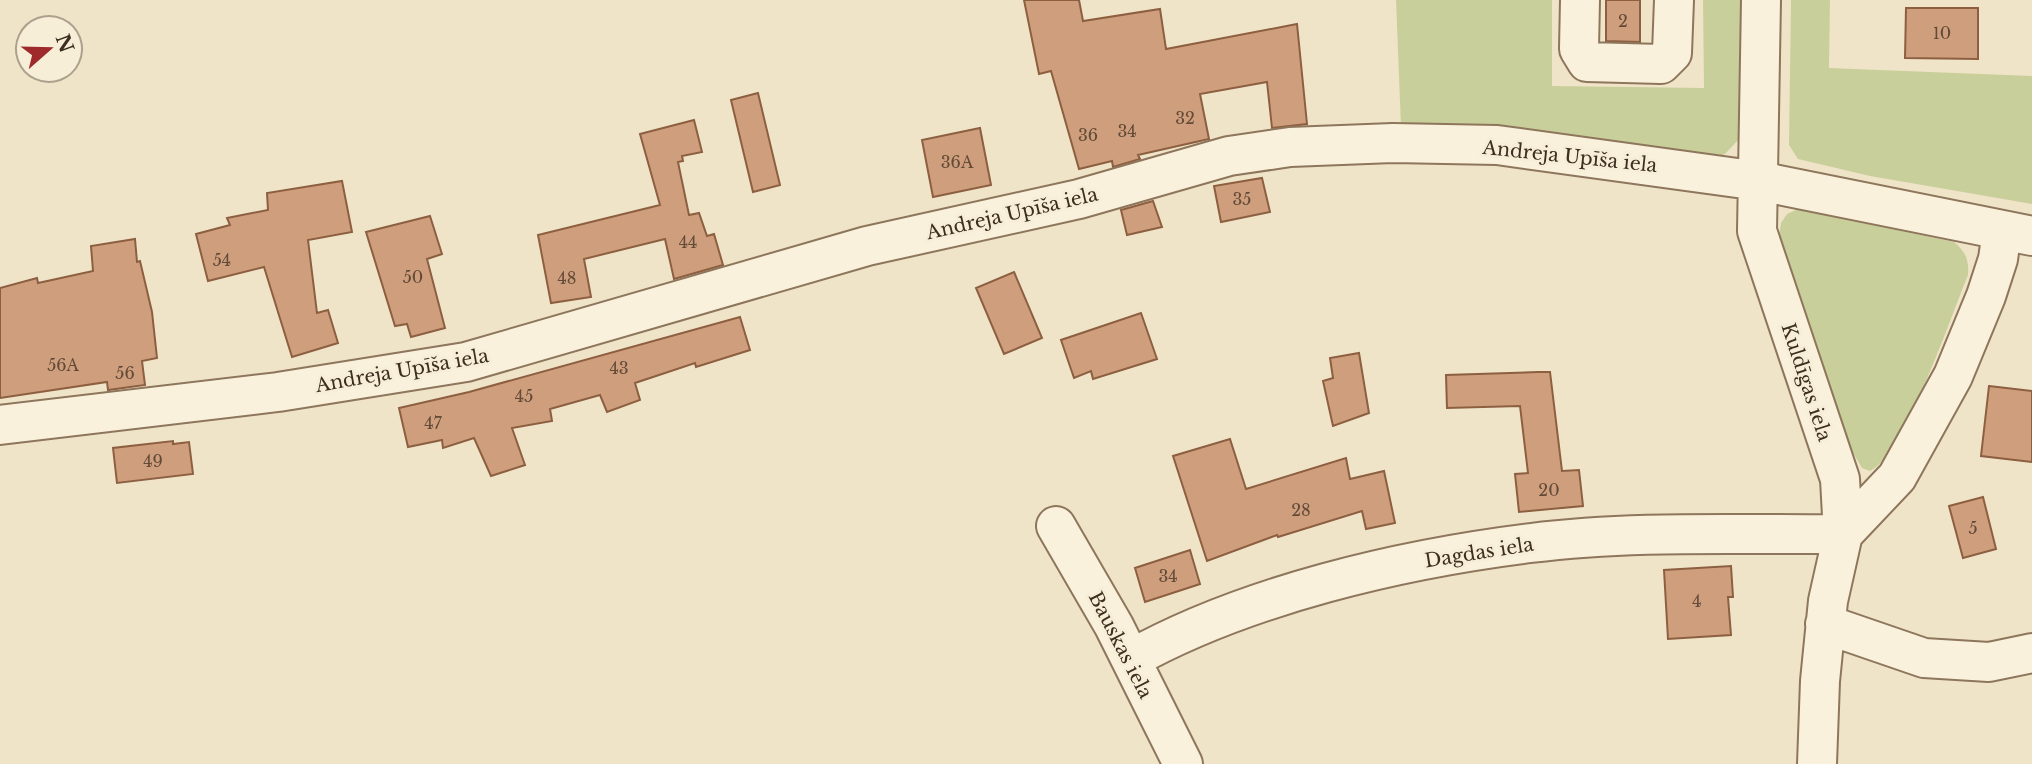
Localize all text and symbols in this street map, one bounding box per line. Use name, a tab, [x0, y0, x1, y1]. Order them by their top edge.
house number: 2	[1618, 11, 1628, 31]
north arrow	[14, 14, 84, 84]
house number: 10	[1933, 23, 1951, 43]
text: N	[51, 31, 78, 56]
house number: 32	[1175, 108, 1195, 128]
house number: 34	[1117, 121, 1137, 141]
house number: 36	[1078, 125, 1098, 145]
street label: Andreja Upīša iela	[1480, 136, 1659, 177]
house number: 36A	[941, 152, 974, 172]
street label: Andreja Upīša iela	[923, 182, 1101, 245]
house number: 35	[1233, 189, 1251, 209]
house number: 44	[679, 232, 697, 252]
house number: 54	[213, 250, 231, 270]
house number: 50	[403, 267, 423, 287]
house number: 48	[557, 268, 577, 288]
street label: Kuldīgas iela	[1777, 320, 1837, 445]
street label: Andreja Upīša iela	[313, 344, 491, 397]
house number: 56A	[47, 355, 80, 375]
house number: 43	[609, 358, 629, 378]
house number: 56	[115, 363, 135, 383]
house number: 45	[515, 386, 533, 406]
house number: 47	[424, 413, 443, 433]
house number: 49	[143, 451, 163, 471]
house number: 20	[1538, 480, 1560, 500]
house number: 28	[1291, 500, 1311, 520]
house number: 5	[1968, 518, 1978, 538]
street label: Dagdas iela	[1423, 532, 1536, 572]
house number: 34	[1158, 566, 1178, 586]
street label: Bauskas iela	[1084, 588, 1158, 703]
house number: 4	[1692, 591, 1702, 611]

